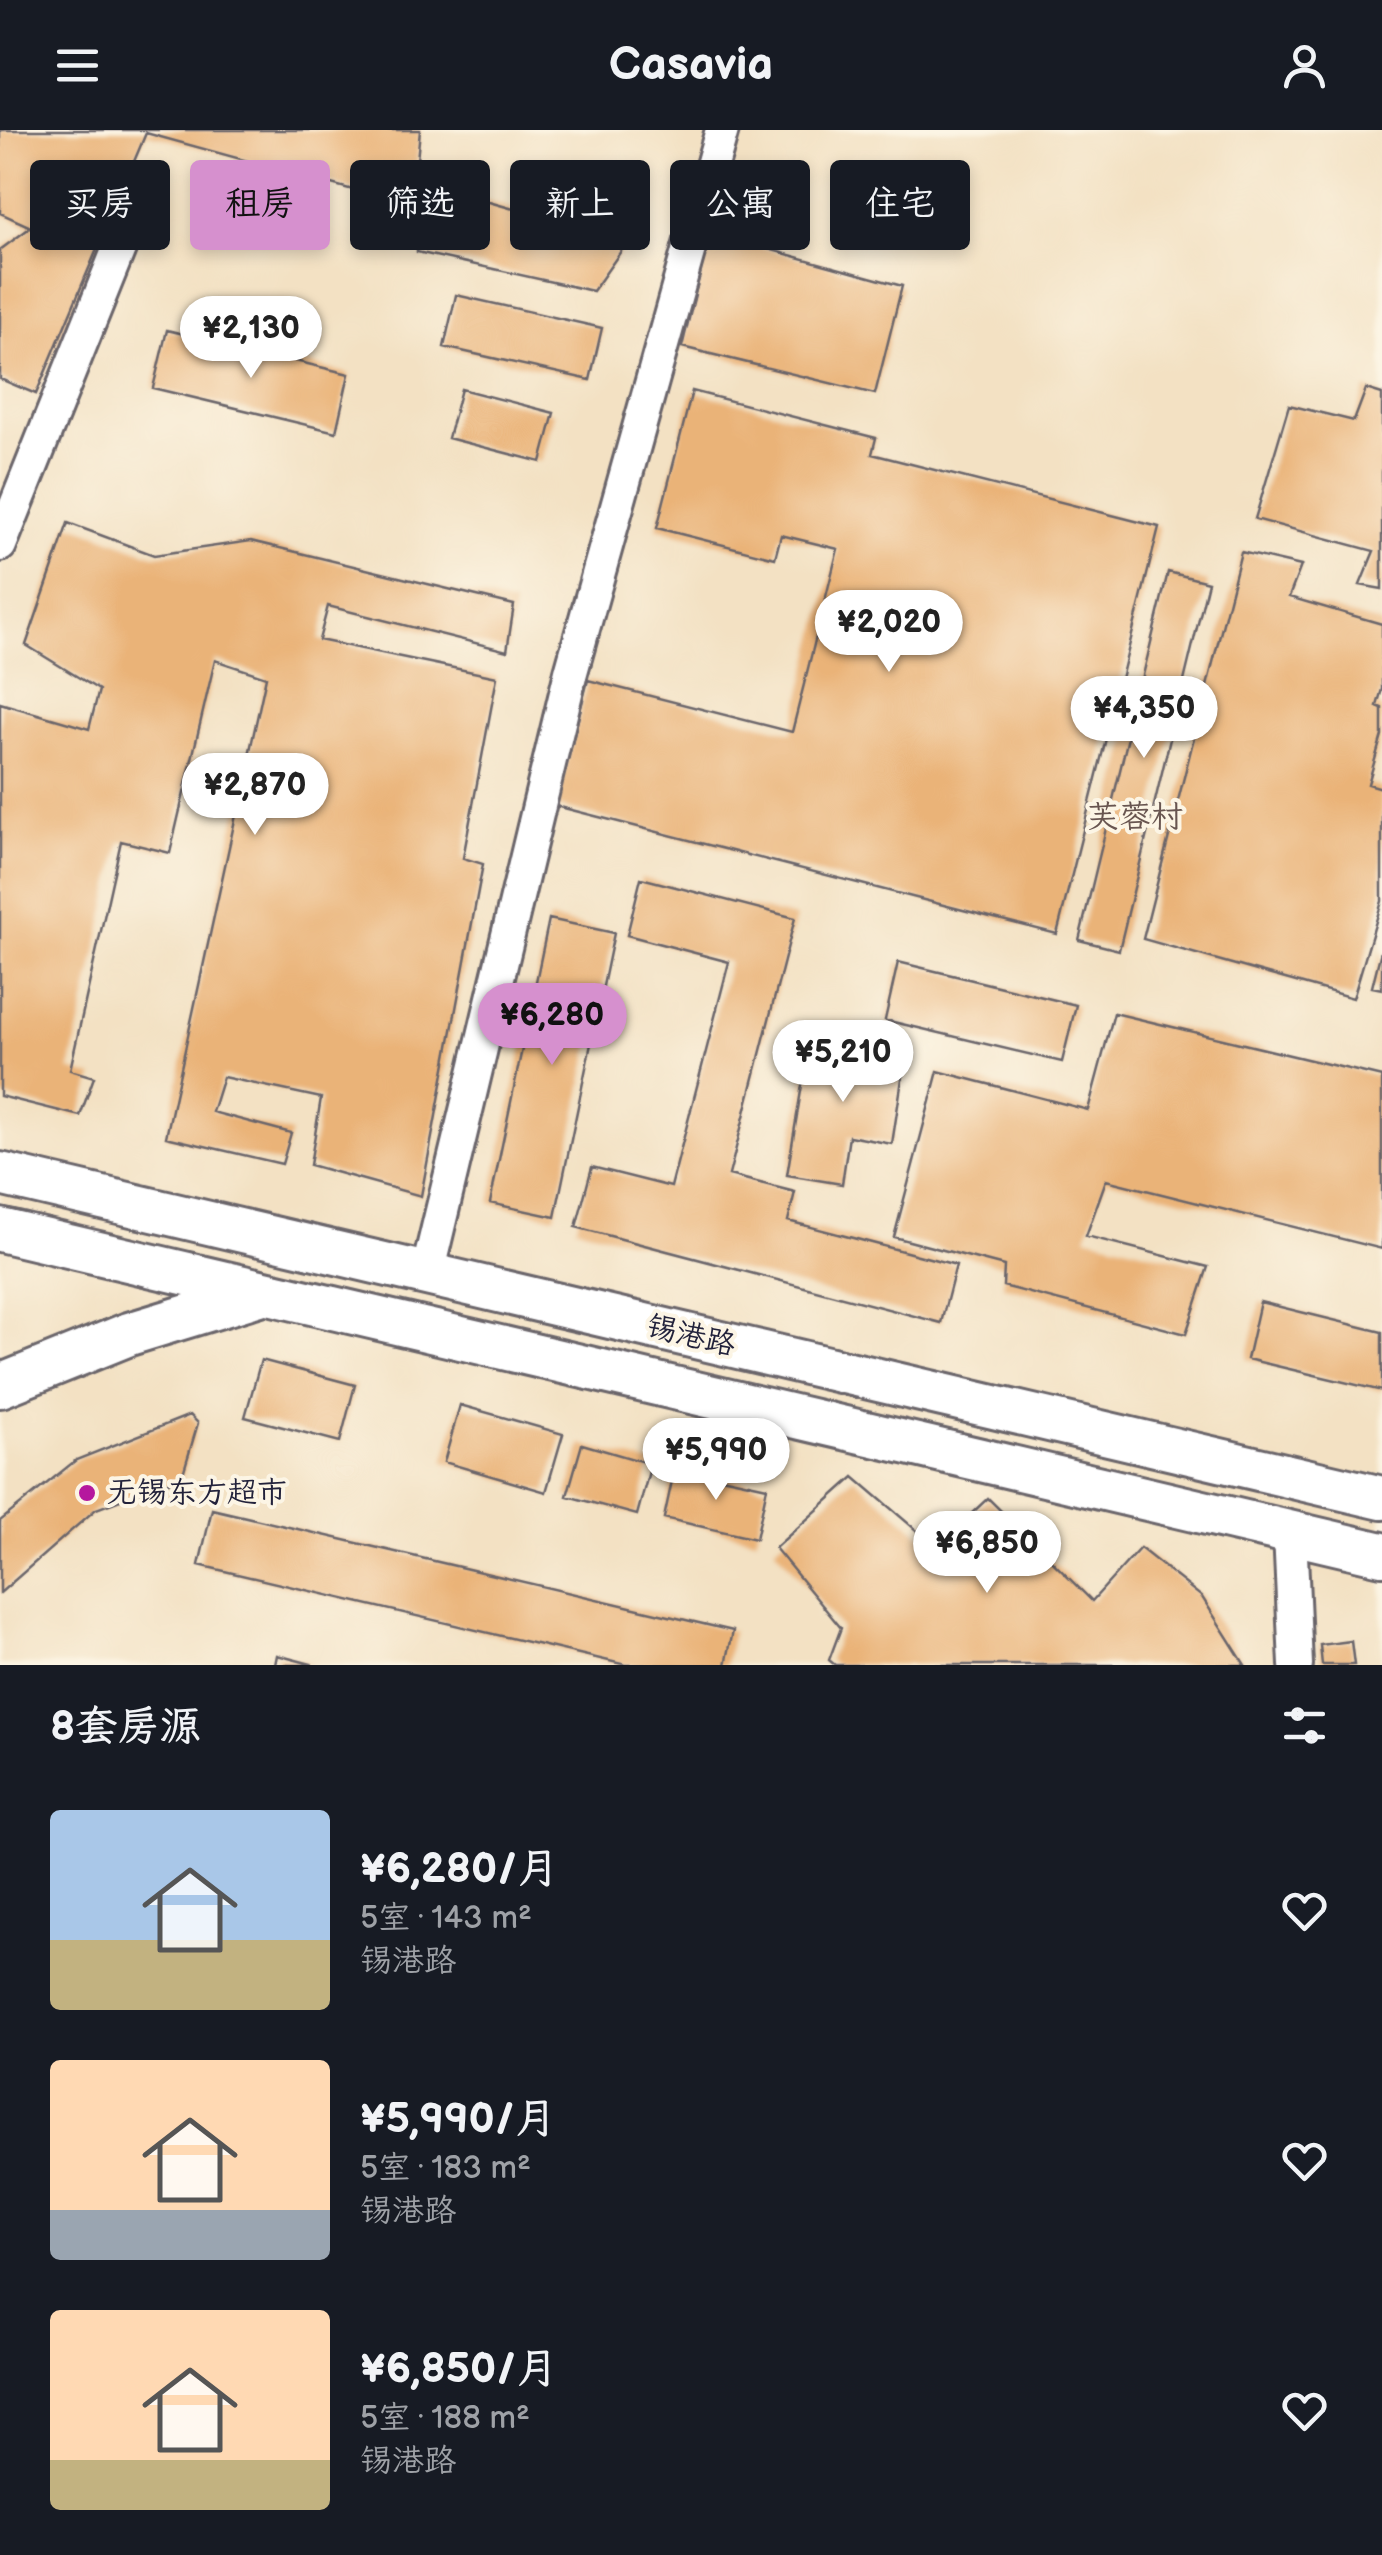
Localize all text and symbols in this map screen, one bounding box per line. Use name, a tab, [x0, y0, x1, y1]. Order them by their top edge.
icon: menu	[50, 38, 105, 93]
text: Casavia	[609, 38, 773, 93]
icon: person	[1277, 38, 1332, 93]
chip: 买房	[30, 160, 170, 250]
chip: 租房	[190, 160, 330, 250]
chip: 筛选	[350, 160, 490, 250]
chip: 新上	[510, 160, 650, 250]
chip: 公寓	[670, 160, 810, 250]
chip: 住宅	[830, 160, 970, 250]
pin: ¥2,130	[170, 296, 332, 381]
text: ¥2,130	[202, 309, 300, 348]
pin: ¥2,020	[808, 590, 970, 675]
text: ¥2,020	[837, 603, 941, 642]
pin: ¥4,350	[1063, 676, 1225, 761]
text: ¥4,350	[1093, 689, 1195, 728]
pin: ¥2,870	[174, 753, 336, 838]
text: ¥2,870	[204, 766, 306, 805]
district label: 芙蓉村	[1087, 798, 1183, 837]
pin: ¥6,280	[471, 983, 633, 1068]
text: ¥6,280	[500, 996, 604, 1035]
pin: ¥5,210	[762, 1020, 924, 1105]
text: ¥5,210	[794, 1033, 892, 1072]
street label: 锡港路	[643, 1308, 739, 1364]
pin: ¥5,990	[635, 1418, 797, 1503]
text: ¥5,990	[665, 1431, 767, 1470]
place label: 无锡东方超市	[107, 1475, 287, 1511]
marker: 无锡东方超市	[76, 1482, 98, 1504]
pin: ¥6,850	[906, 1511, 1068, 1596]
text: ¥6,850	[935, 1524, 1039, 1563]
icon: filters	[1277, 1698, 1332, 1753]
text: 8套房源	[50, 1702, 201, 1753]
text: ¥6,280/月	[360, 1844, 559, 1895]
icon: home	[130, 1850, 250, 1970]
icon: heart	[1277, 1883, 1332, 1938]
text: 5室 · 143 m²	[360, 1899, 532, 1938]
text: 锡港路	[360, 1942, 456, 1981]
text: ¥5,990/月	[360, 2094, 557, 2145]
icon: home	[130, 2100, 250, 2220]
icon: heart	[1277, 2133, 1332, 2188]
text: 5室 · 183 m²	[360, 2149, 531, 2188]
text: 锡港路	[360, 2192, 456, 2231]
text: ¥6,850/月	[360, 2344, 558, 2395]
icon: home	[130, 2350, 250, 2470]
icon: heart	[1277, 2383, 1332, 2438]
text: 5室 · 188 m²	[360, 2399, 530, 2438]
text: 锡港路	[360, 2442, 456, 2481]

